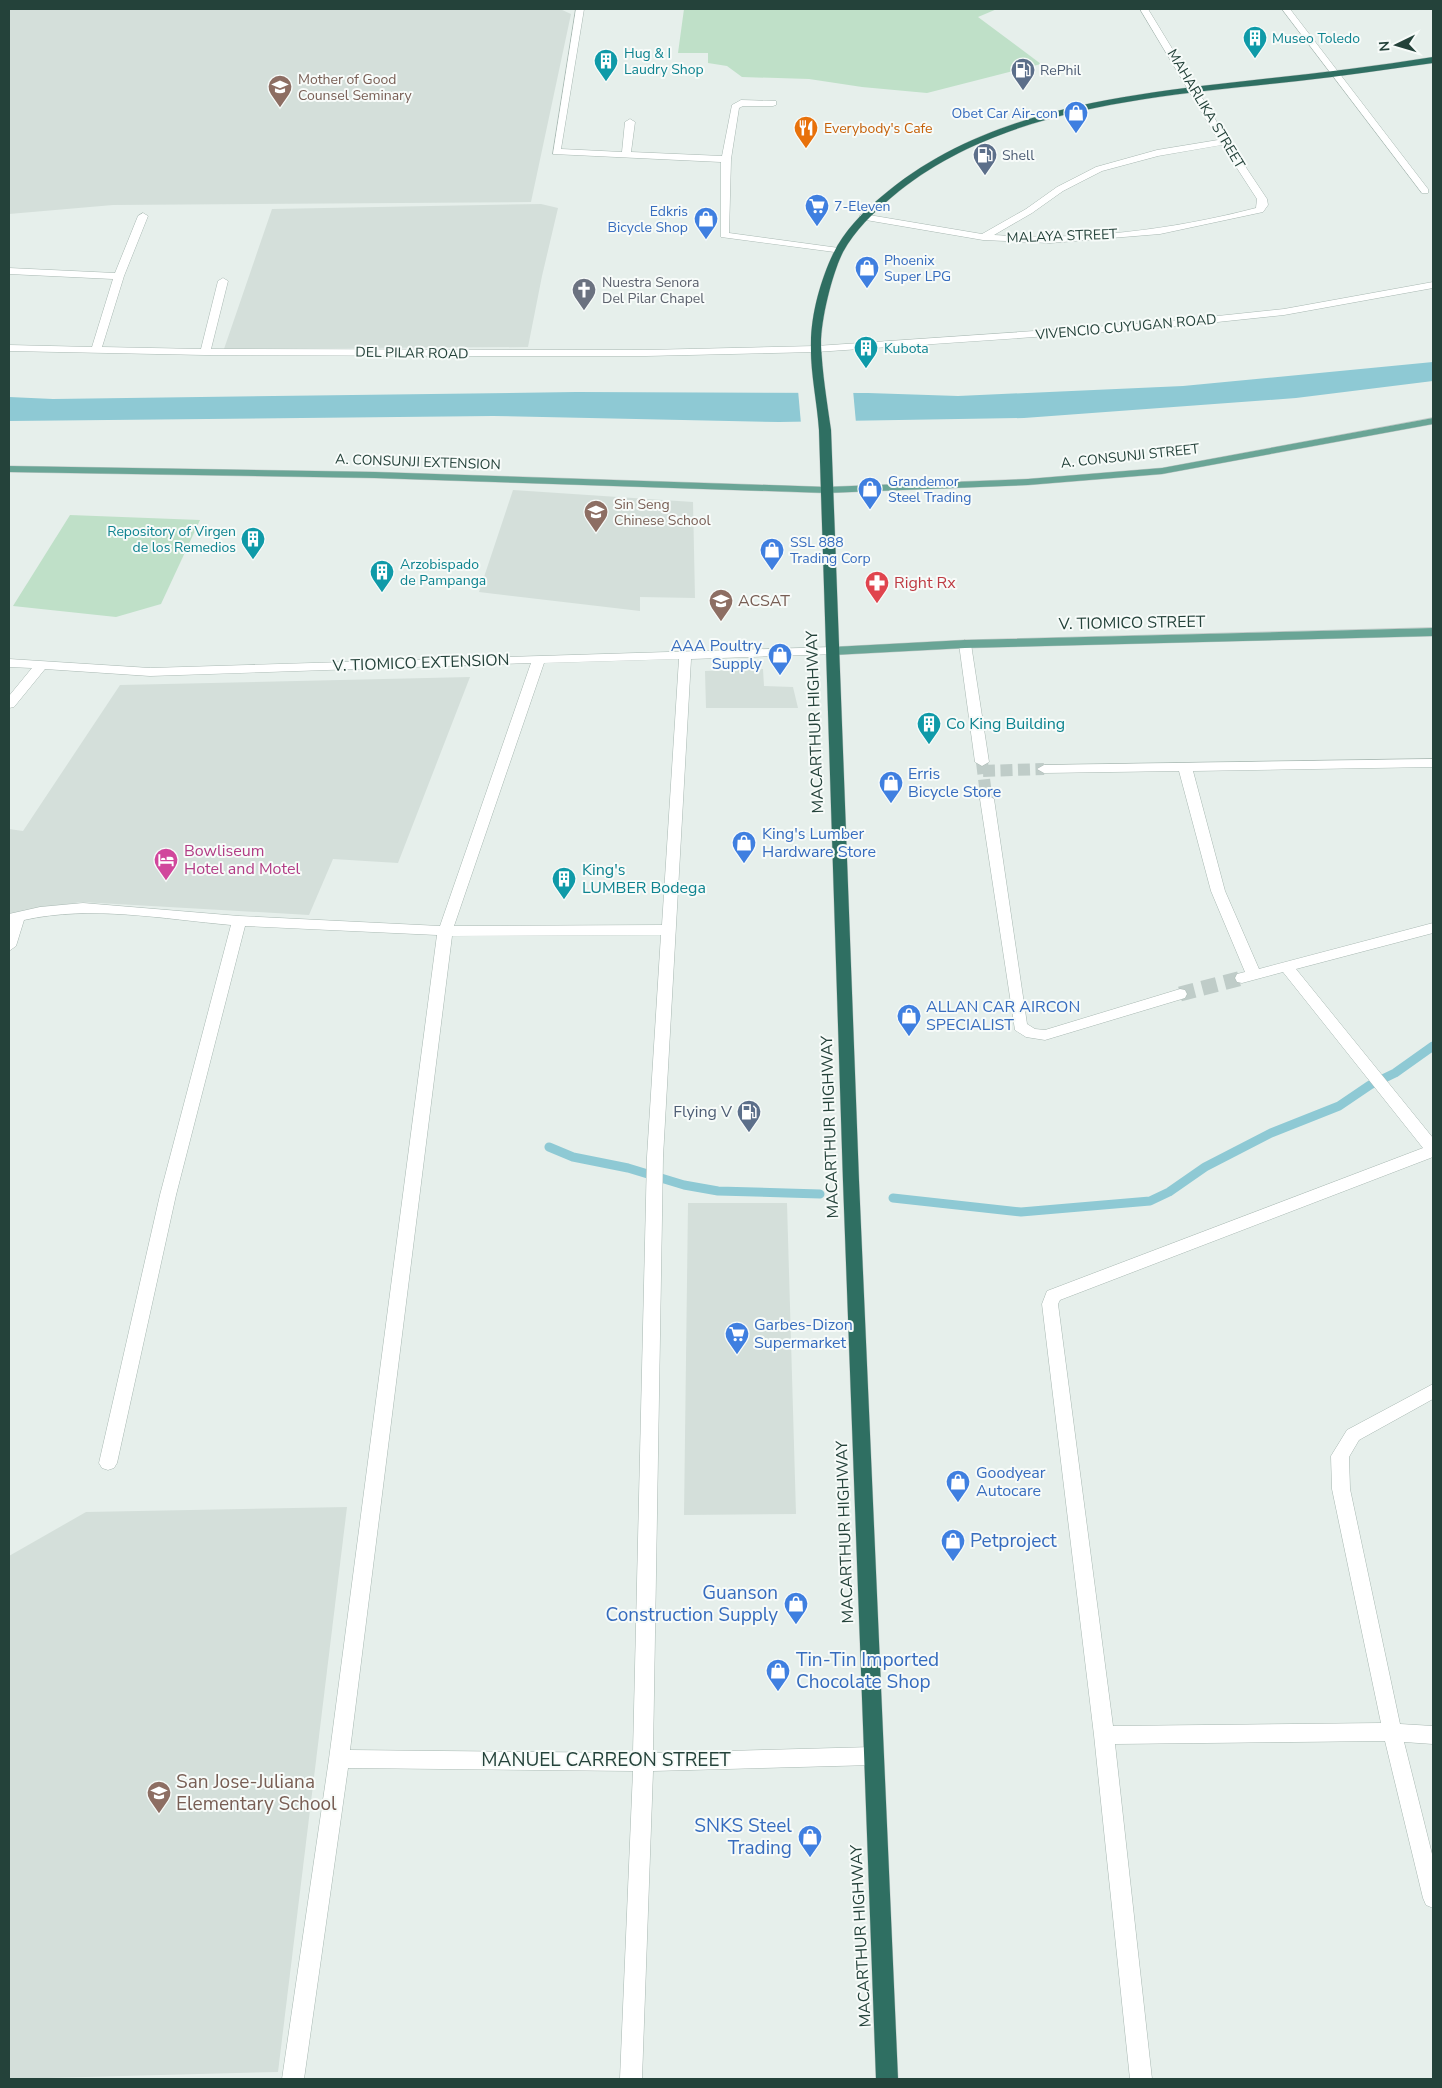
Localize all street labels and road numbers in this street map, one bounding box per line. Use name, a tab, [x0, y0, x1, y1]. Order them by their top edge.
street label: MAHARLIKA STREET	[1163, 46, 1250, 173]
street label: MALAYA STREET	[1006, 225, 1118, 247]
street label: VIVENCIO CUYUGAN ROAD	[1034, 310, 1217, 344]
street label: DEL PILAR ROAD	[355, 343, 469, 363]
street label: A. CONSUNJI STREET	[1060, 439, 1201, 473]
street label: A. CONSUNJI EXTENSION	[335, 450, 501, 474]
street label: V. TIOMICO STREET	[1058, 611, 1206, 635]
street label: MACARTHUR HIGHWAY	[801, 630, 829, 814]
street label: V. TIOMICO EXTENSION	[331, 649, 510, 677]
street label: MACARTHUR HIGHWAY	[816, 1035, 844, 1219]
street label: MACARTHUR HIGHWAY	[831, 1440, 859, 1624]
street label: MANUEL CARREON STREET	[481, 1747, 731, 1773]
street label: MACARTHUR HIGHWAY	[845, 1844, 877, 2028]

